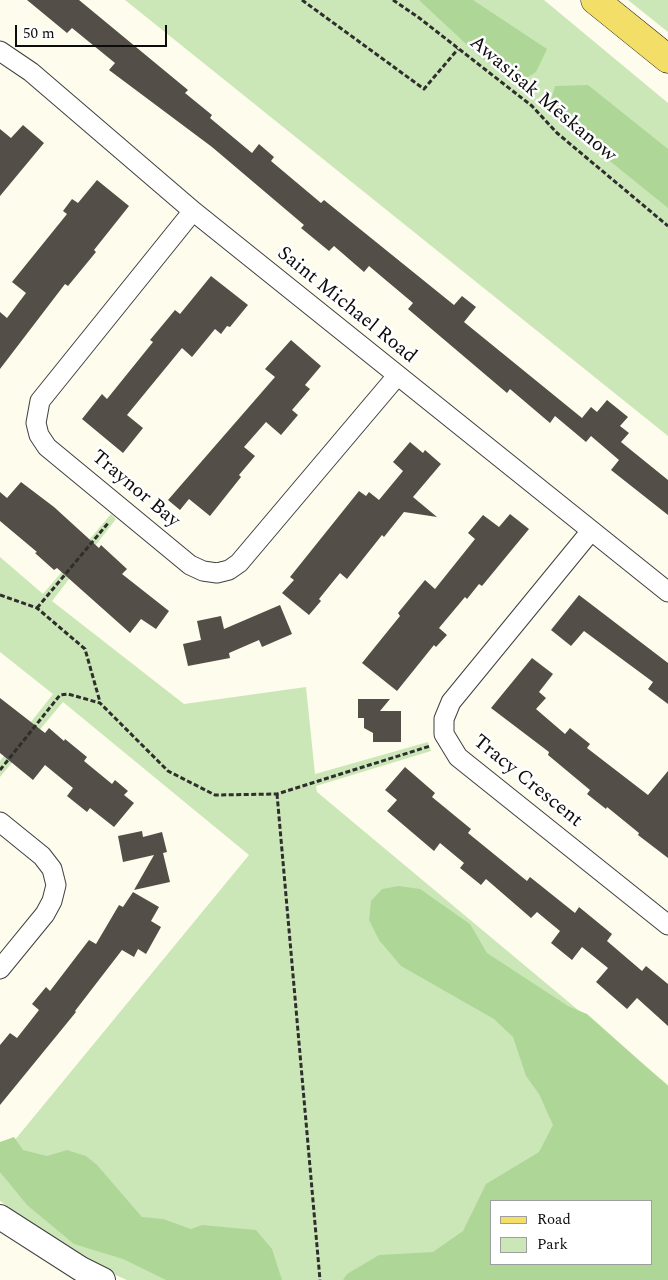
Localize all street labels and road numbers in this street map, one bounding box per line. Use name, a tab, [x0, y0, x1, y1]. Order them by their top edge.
street label: Awasisak Mēskanow	[464, 32, 620, 168]
street label: Saint Michael Road	[271, 242, 421, 370]
street label: Traynor Bay	[86, 446, 184, 534]
street label: Tracy Crescent	[467, 731, 587, 833]

